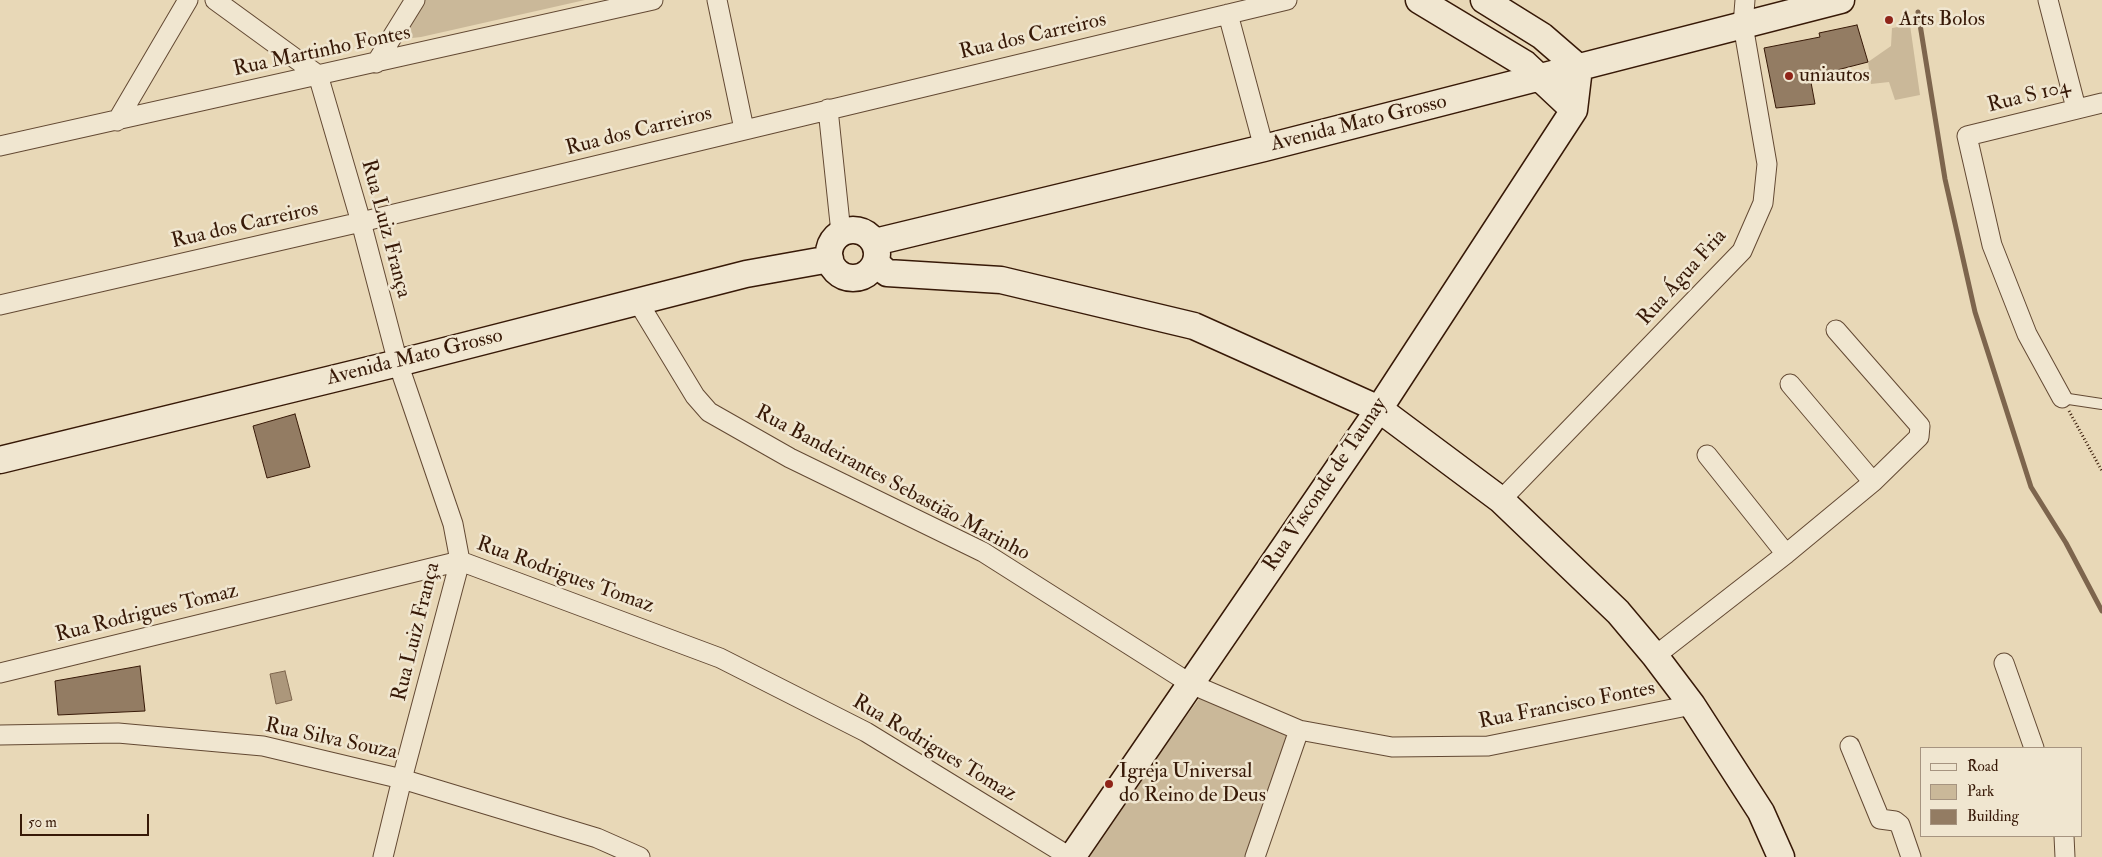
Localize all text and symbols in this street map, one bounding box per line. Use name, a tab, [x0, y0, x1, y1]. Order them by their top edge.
place label: Arts Bolos	[1899, 7, 1985, 33]
street label: Rua dos Carreiros	[957, 8, 1109, 66]
marker: Arts Bolos	[1883, 14, 1895, 26]
street label: Rua Martinho Fontes	[231, 21, 413, 83]
place label: uniautos	[1799, 63, 1870, 89]
marker: uniautos	[1783, 70, 1795, 82]
street label: Rua S 104	[1985, 75, 2073, 119]
street label: Avenida Mato Grosso	[1268, 90, 1450, 158]
street label: Rua dos Carreiros	[563, 102, 715, 162]
street label: Rua Luiz França	[354, 157, 416, 301]
street label: Rua dos Carreiros	[169, 197, 321, 255]
street label: Rua Água Fria	[1633, 225, 1733, 331]
street label: Avenida Mato Grosso	[324, 324, 506, 392]
street label: Rua Visconde de Taunay	[1259, 393, 1393, 577]
street label: Rua Bandeirantes Sebastião Marinho	[750, 401, 1034, 567]
street label: Rua Rodrigues Tomaz	[473, 532, 657, 620]
street label: Rua Luiz França	[388, 560, 446, 704]
street label: Rua Rodrigues Tomaz	[53, 579, 241, 649]
street label: Rua Francisco Fontes	[1477, 677, 1657, 735]
street label: Rua Rodrigues Tomaz	[847, 690, 1021, 808]
street label: Rua Silva Souza	[263, 714, 399, 766]
legend	[1920, 747, 2082, 837]
text: Road	[1967, 757, 1998, 776]
place label: Igreja Universal do Reino de Deus	[1119, 759, 1266, 809]
marker: Igreja Universal do Reino de Deus	[1103, 778, 1115, 790]
text: Park	[1967, 782, 1994, 801]
scale bar	[22, 804, 151, 836]
text: Building	[1967, 807, 2019, 826]
text: 50 m	[28, 813, 57, 832]

